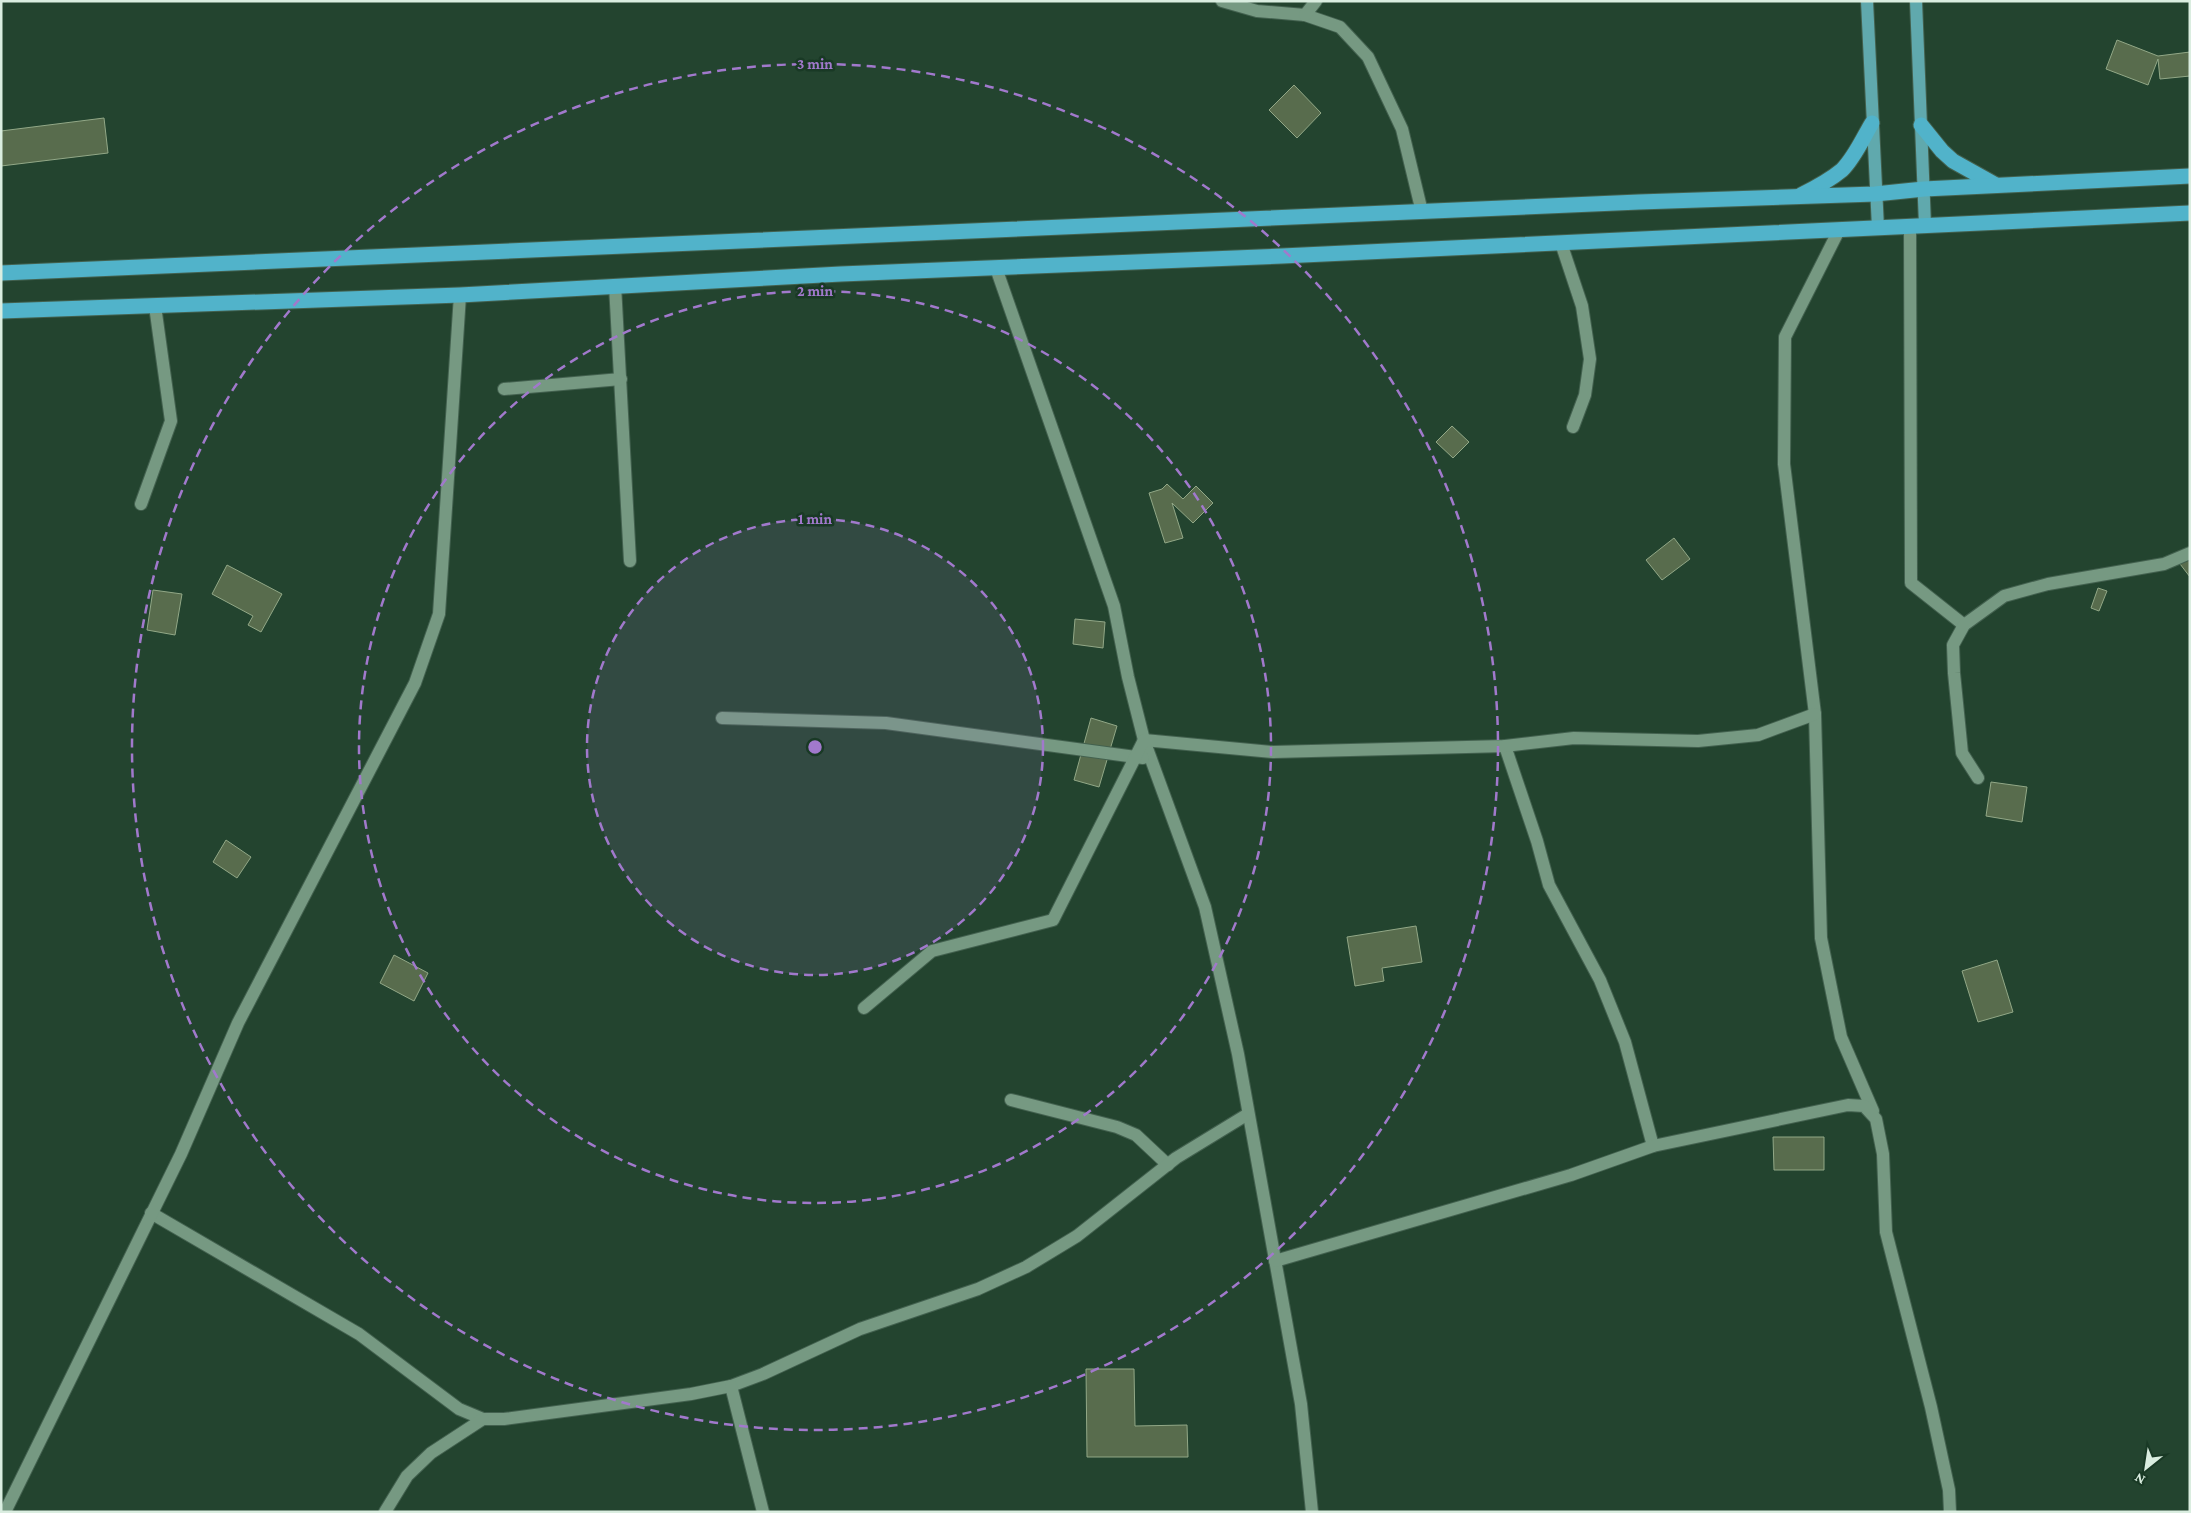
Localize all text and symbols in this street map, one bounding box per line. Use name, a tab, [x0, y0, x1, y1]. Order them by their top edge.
text: 3 min	[797, 56, 833, 72]
text: 2 min	[797, 283, 833, 299]
text: 1 min	[798, 511, 832, 527]
centre of rings	[806, 738, 824, 756]
north arrow	[2121, 1443, 2171, 1493]
text: N	[2131, 1470, 2148, 1489]

